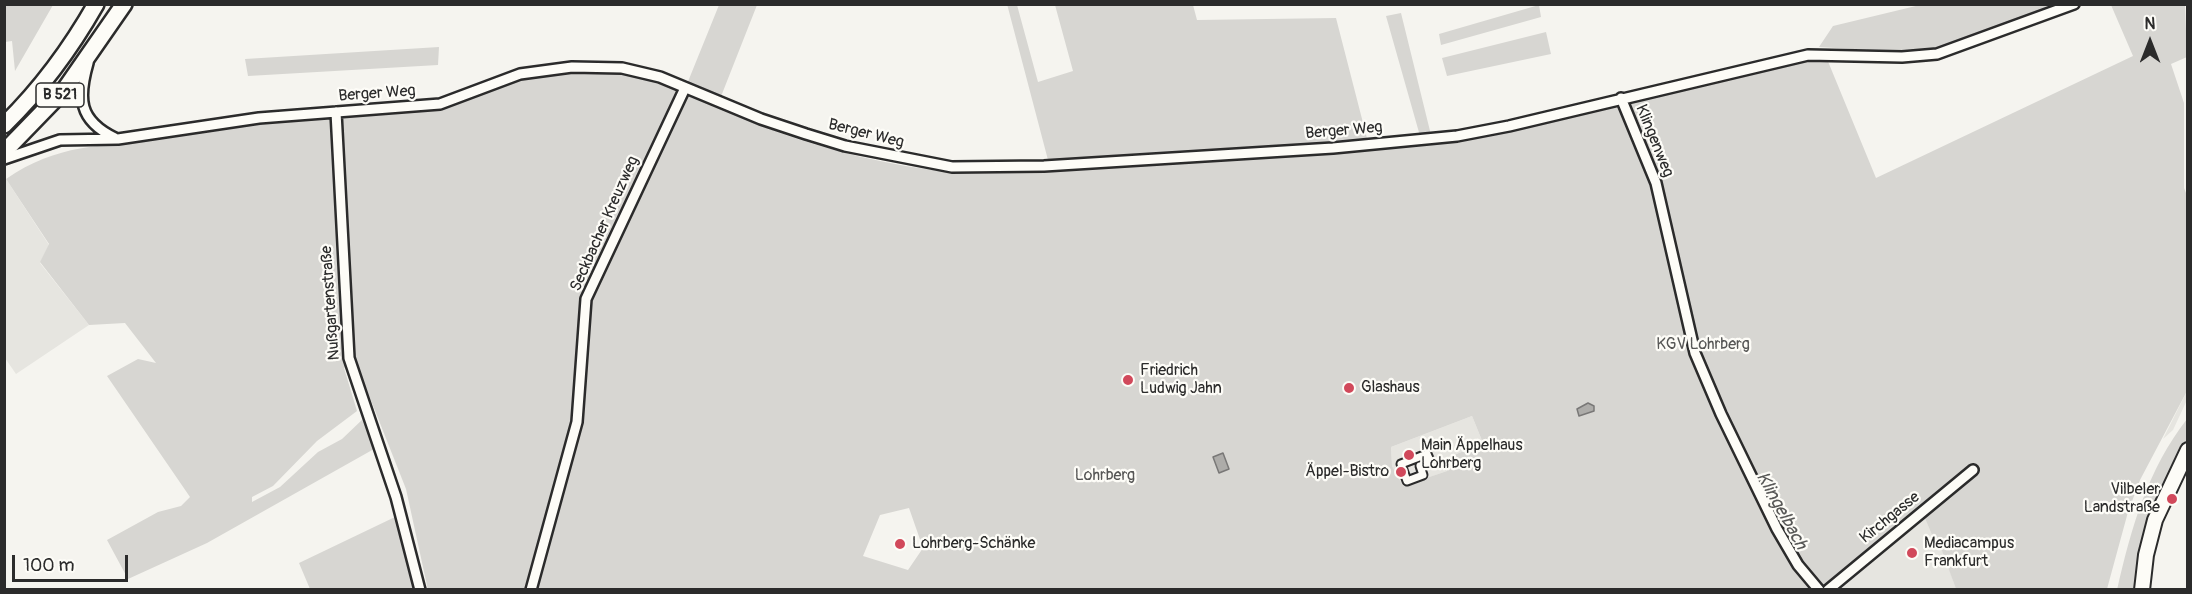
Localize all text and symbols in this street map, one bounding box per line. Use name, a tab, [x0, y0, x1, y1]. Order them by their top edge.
north arrow	[2120, 12, 2180, 72]
text: N	[2145, 14, 2155, 34]
street label: Berger Weg	[338, 82, 416, 106]
road number: B 521	[36, 83, 84, 107]
street label: Klingenweg	[1631, 102, 1677, 180]
street label: Berger Weg	[826, 115, 906, 153]
street label: Berger Weg	[1305, 118, 1383, 144]
street label: Seckbacher Kreuzweg	[567, 153, 643, 295]
street label: Nußgartenstraße	[317, 245, 345, 361]
park label: KGV Lohrberg	[1656, 335, 1750, 355]
place label: Friedrich Ludwig Jahn	[1140, 361, 1222, 399]
marker: Friedrich Ludwig Jahn	[1121, 373, 1135, 387]
place label: Glashaus	[1361, 378, 1420, 398]
marker: Glashaus	[1342, 381, 1356, 395]
place label: Main Äppelhaus Lohrberg	[1421, 436, 1523, 474]
marker: Main Äppelhaus Lohrberg	[1402, 448, 1416, 462]
place label: Äppel-Bistro	[1305, 462, 1389, 482]
marker: Äppel-Bistro	[1394, 465, 1408, 479]
park label: Lohrberg	[1075, 466, 1135, 486]
water label: Klingelbach	[1751, 468, 1811, 554]
place label: Vilbeler Landstraße	[2084, 480, 2160, 518]
street label: Kirchgasse	[1856, 488, 1924, 548]
marker: Vilbeler Landstraße	[2165, 492, 2179, 506]
place label: Lohrberg-Schänke	[912, 534, 1035, 554]
place label: Mediacampus Frankfurt	[1924, 534, 2014, 572]
marker: Lohrberg-Schänke	[893, 537, 907, 551]
scale bar	[15, 543, 130, 581]
marker: Mediacampus Frankfurt	[1905, 546, 1919, 560]
text: 100 m	[23, 554, 75, 577]

